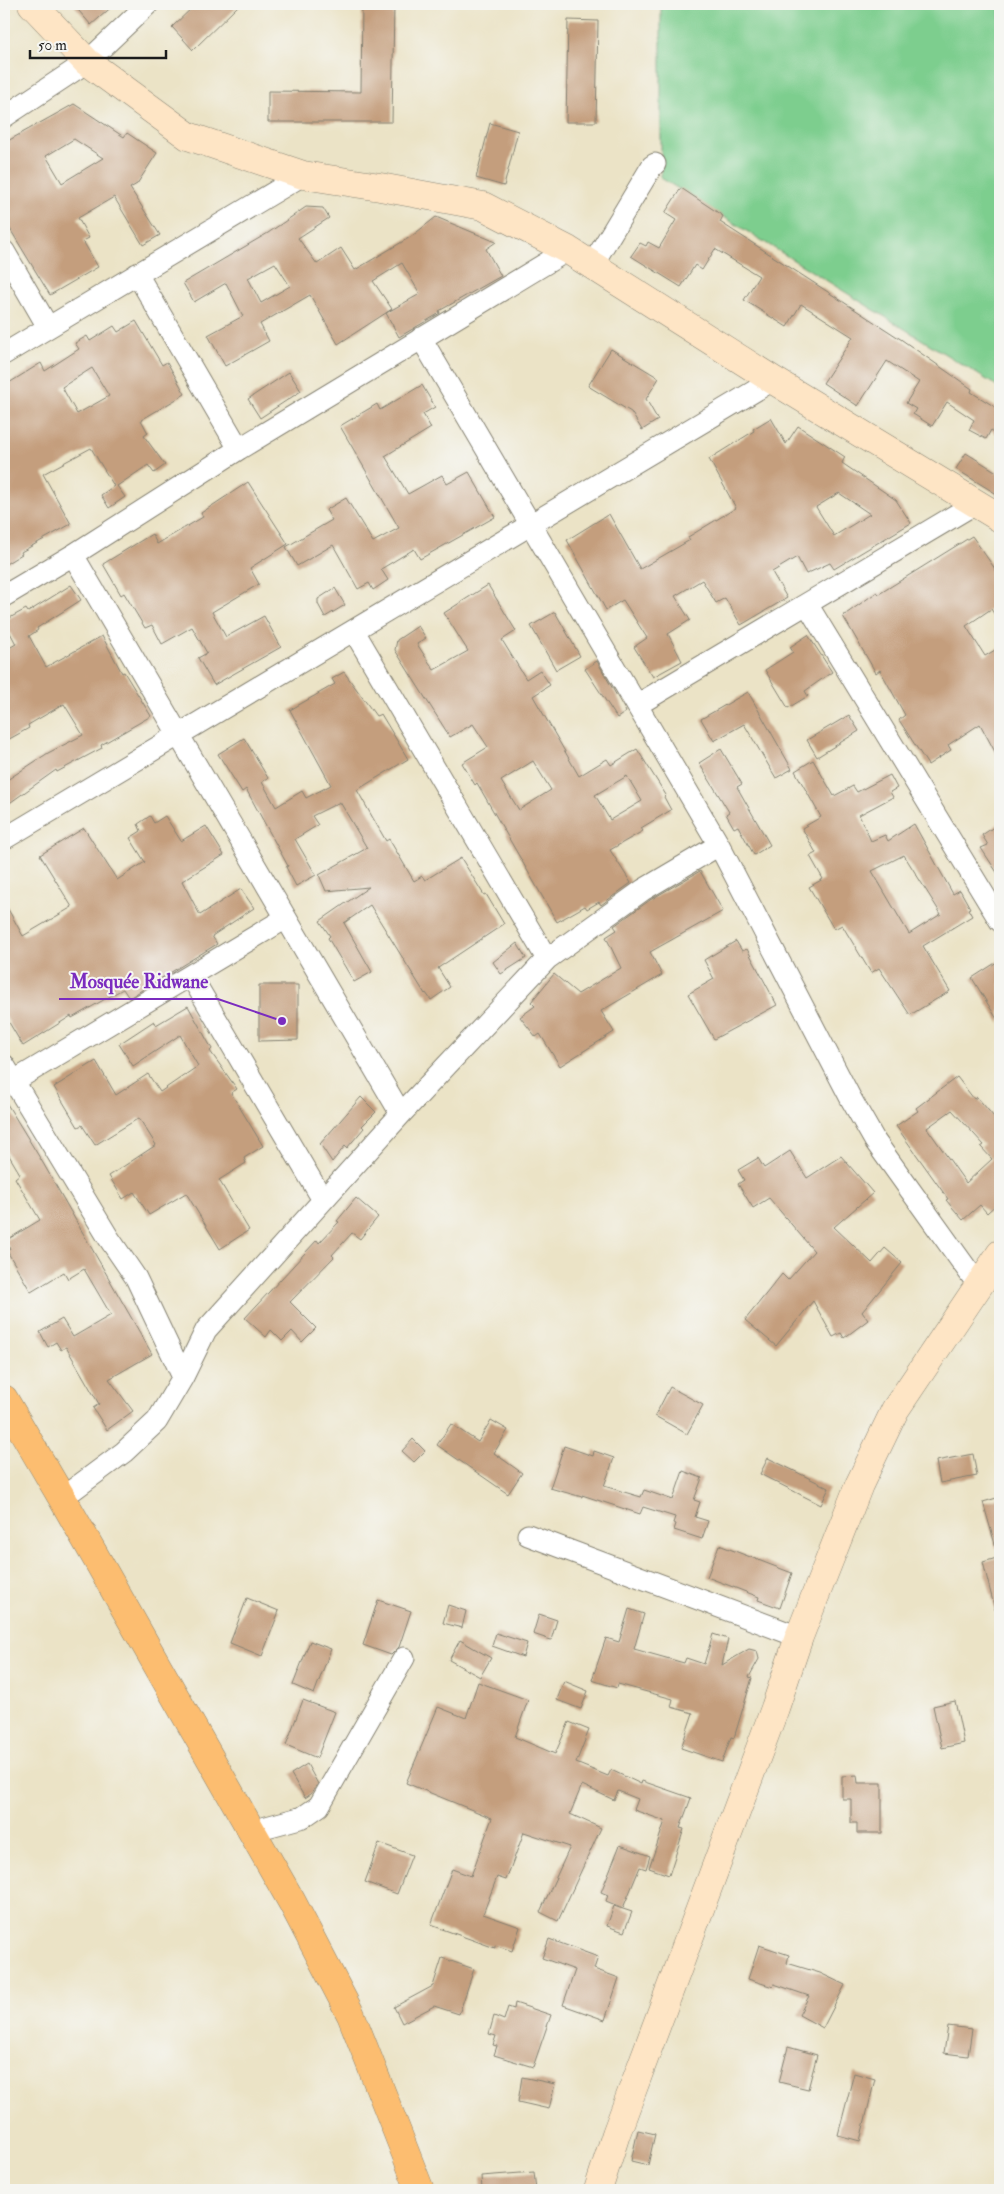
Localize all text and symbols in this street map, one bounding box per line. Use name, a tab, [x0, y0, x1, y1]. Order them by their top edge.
scale bar	[30, 28, 166, 60]
text: 50 m	[38, 36, 67, 55]
callout: Mosquée Ridwane	[59, 965, 218, 999]
text: Mosquée Ridwane	[69, 970, 208, 995]

